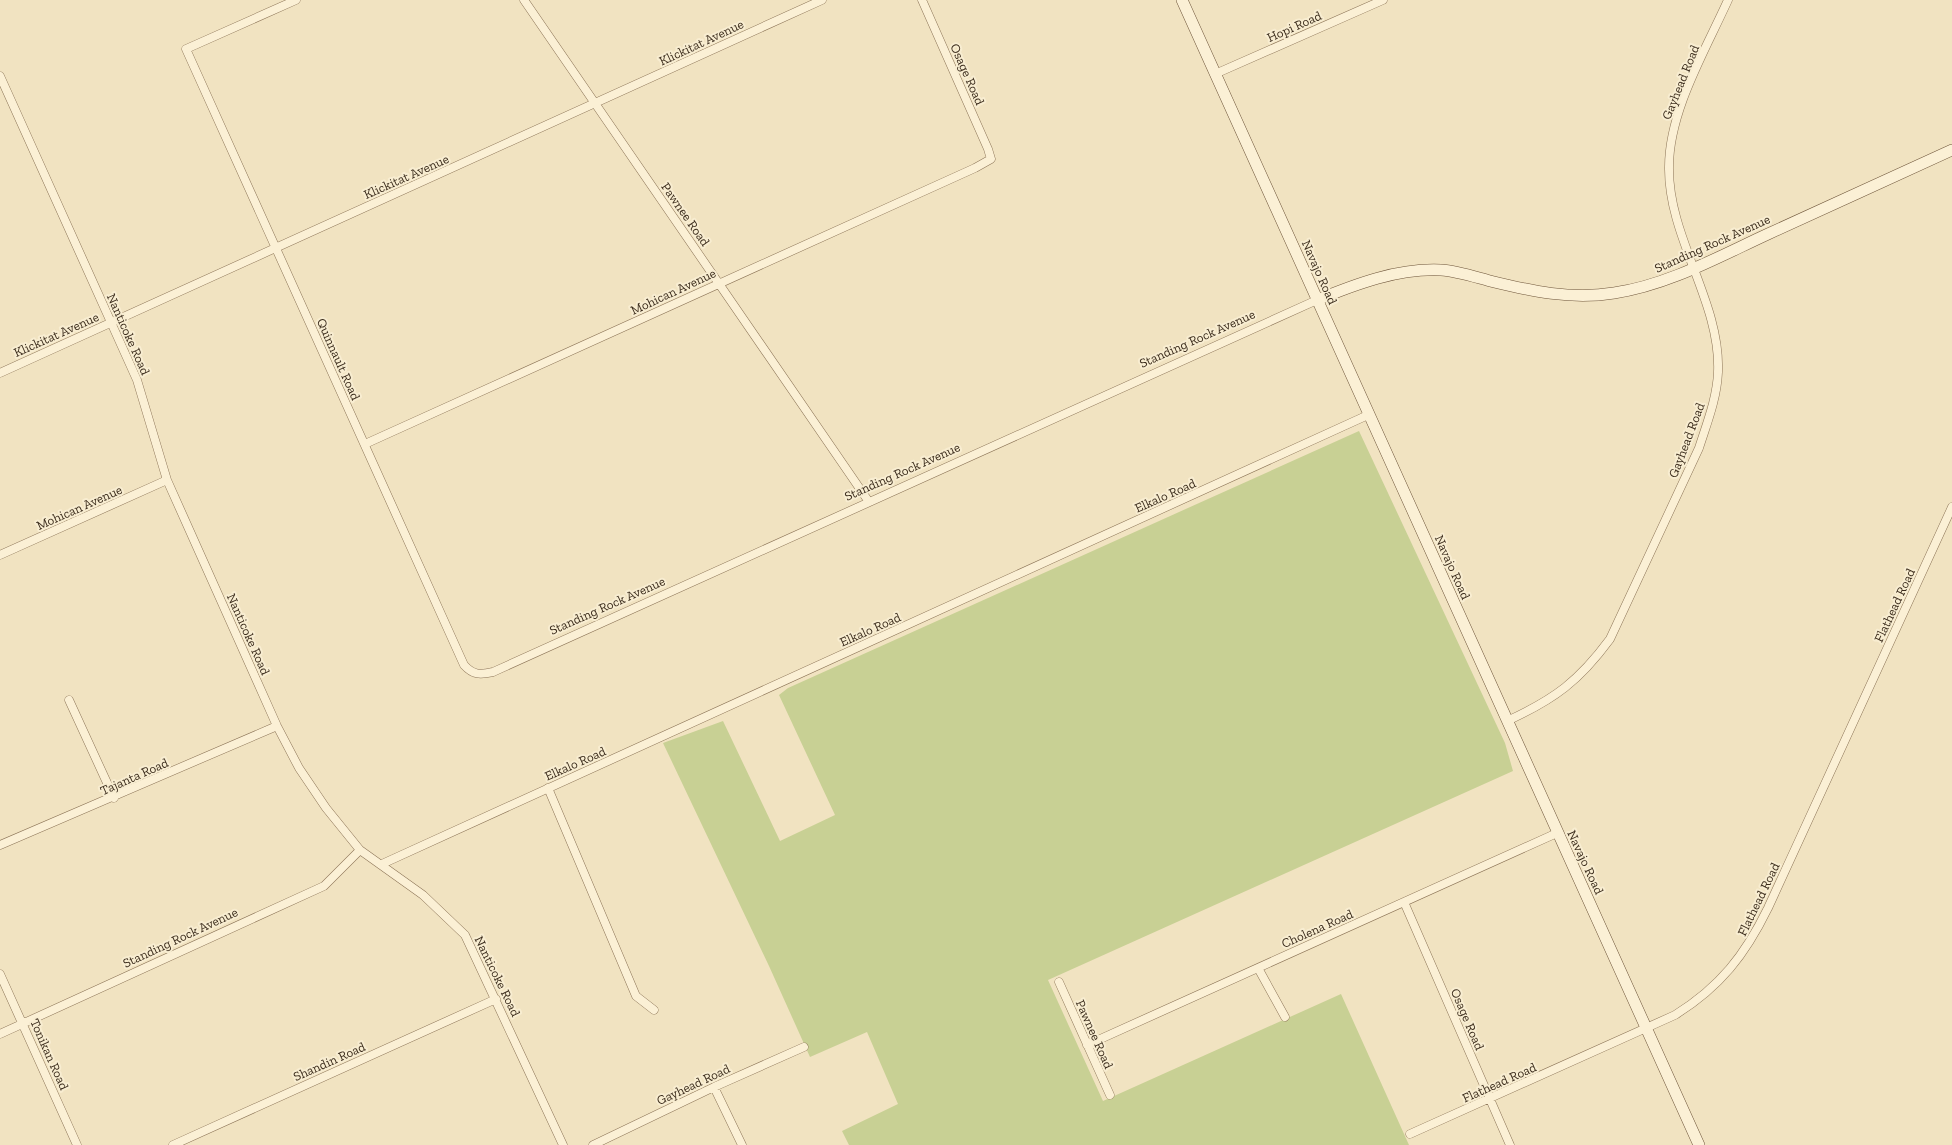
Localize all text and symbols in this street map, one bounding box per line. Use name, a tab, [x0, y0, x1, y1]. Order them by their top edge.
street label: Hopi Road	[1265, 8, 1324, 45]
street label: Klickitat Avenue	[657, 16, 746, 69]
street label: Osage Road	[947, 41, 988, 107]
street label: Gayhead Road	[1659, 43, 1702, 122]
street label: Klickitat Avenue	[361, 151, 451, 202]
street label: Pawnee Road	[658, 180, 713, 249]
street label: Standing Rock Avenue	[1652, 211, 1772, 276]
street label: Navajo Road	[1298, 238, 1340, 307]
street label: Mohican Avenue	[628, 265, 718, 318]
street label: Nanticoke Road	[104, 291, 153, 377]
street label: Standing Rock Avenue	[1137, 306, 1257, 371]
street label: Klickitat Avenue	[11, 309, 101, 360]
street label: Quinnault Road	[314, 316, 363, 403]
street label: Gayhead Road	[1665, 401, 1708, 480]
street label: Standing Rock Avenue	[842, 439, 962, 504]
street label: Elkalo Road	[1132, 475, 1198, 516]
street label: Mohican Avenue	[34, 482, 124, 533]
street label: Navajo Road	[1431, 533, 1473, 602]
street label: Flathead Road	[1871, 566, 1918, 644]
street label: Standing Rock Avenue	[547, 573, 667, 638]
street label: Nanticoke Road	[224, 591, 273, 677]
street label: Elkalo Road	[837, 609, 903, 650]
street label: Elkalo Road	[542, 743, 608, 784]
street label: Tajanta Road	[98, 755, 171, 799]
street label: Navajo Road	[1563, 828, 1607, 897]
street label: Flathead Road	[1734, 860, 1783, 938]
street label: Standing Rock Avenue	[120, 904, 240, 971]
street label: Cholena Road	[1279, 906, 1355, 951]
street label: Nanticoke Road	[472, 934, 524, 1019]
street label: Osage Road	[1448, 986, 1487, 1052]
street label: Pawnee Road	[1073, 997, 1116, 1071]
street label: Tonikan Road	[27, 1016, 72, 1092]
street label: Shandin Road	[291, 1039, 367, 1084]
street label: Flathead Road	[1460, 1059, 1539, 1105]
street label: Gayhead Road	[654, 1061, 732, 1108]

